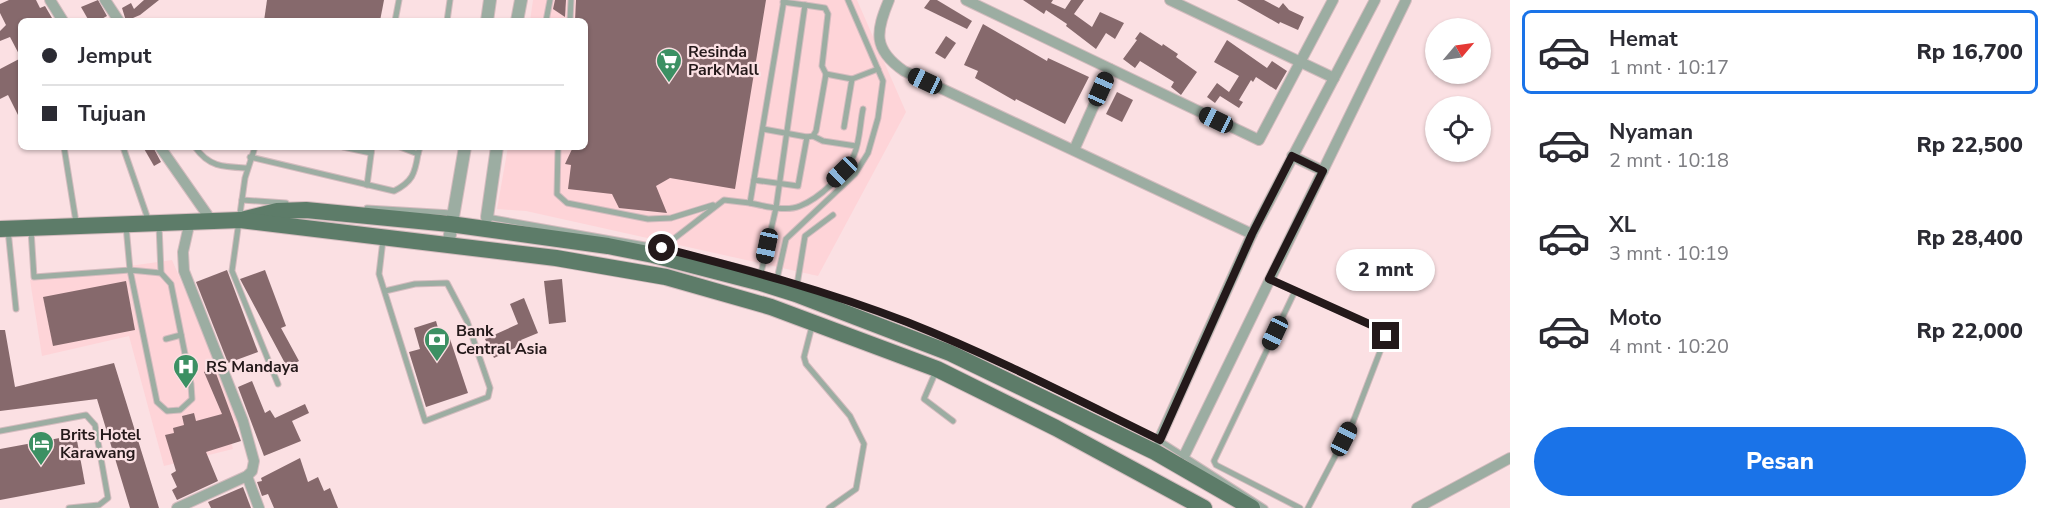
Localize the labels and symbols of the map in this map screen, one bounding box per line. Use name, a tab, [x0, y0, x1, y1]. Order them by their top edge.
north arrow	[1425, 18, 1491, 84]
place label: Resinda Park Mall	[688, 41, 759, 81]
supermarket icon: Resinda Park Mall	[654, 46, 684, 84]
car	[905, 65, 945, 97]
car	[1085, 69, 1117, 109]
car	[1196, 104, 1236, 136]
car	[823, 153, 861, 191]
car	[754, 227, 780, 265]
route start	[648, 234, 675, 261]
callout: 2 mnt	[1336, 249, 1436, 291]
car	[1259, 313, 1291, 353]
place label: Bank Central Asia	[456, 320, 547, 360]
route end	[1372, 322, 1399, 349]
bank icon: Bank Central Asia	[422, 325, 452, 363]
hospital icon: RS Mandaya	[171, 352, 201, 390]
place label: RS Mandaya	[206, 356, 299, 378]
car	[1328, 419, 1360, 459]
place label: Brits Hotel Karawang	[60, 424, 141, 464]
hotel icon: Brits Hotel Karawang	[26, 429, 56, 467]

